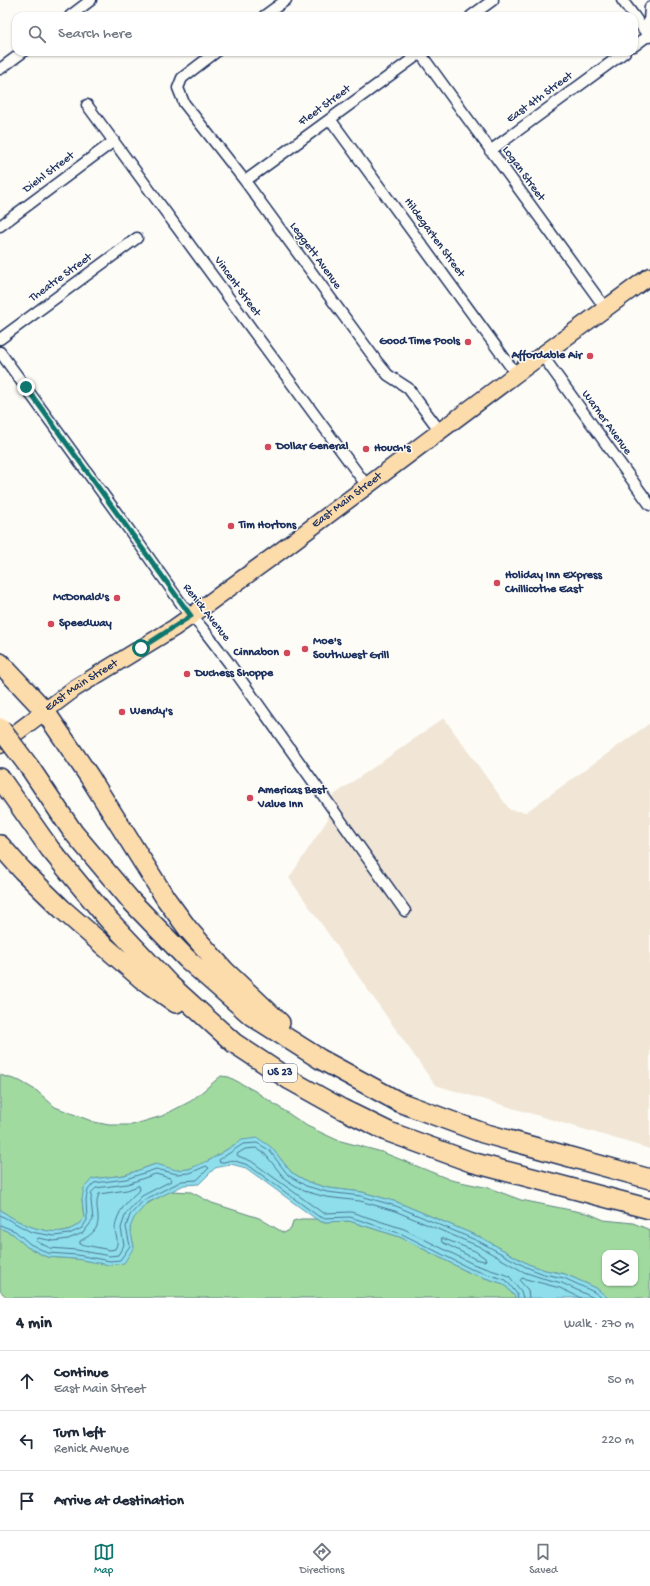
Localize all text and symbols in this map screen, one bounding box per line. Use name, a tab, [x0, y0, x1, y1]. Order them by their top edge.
search box	[12, 12, 638, 56]
icon: search	[26, 23, 48, 45]
text: Search here	[58, 25, 132, 43]
street label: East 4th Street	[504, 69, 577, 127]
street label: Fleet Street	[295, 82, 355, 130]
street label: Logan Street	[498, 144, 548, 205]
street label: Diehl Street	[20, 149, 78, 197]
street label: Hildegarten Street	[401, 196, 468, 281]
street label: Leggett Avenue	[286, 220, 344, 293]
street label: Theatre Street	[26, 250, 96, 306]
street label: Vincent Street	[210, 253, 264, 321]
place label: Good Time Pools	[379, 335, 461, 349]
marker: Good Time Pools	[463, 337, 473, 347]
place label: Affordable Air	[510, 349, 584, 363]
marker: Affordable Air	[585, 351, 595, 361]
route end	[17, 378, 35, 396]
street label: Warner Avenue	[578, 388, 635, 459]
place label: Dollar General	[275, 440, 349, 454]
marker: Dollar General	[263, 442, 273, 452]
place label: Houch's	[374, 442, 411, 456]
marker: Houch's	[361, 444, 371, 454]
street label: East Main Street	[309, 469, 386, 532]
place label: Tim Hortons	[238, 519, 297, 533]
marker: Tim Hortons	[226, 521, 236, 531]
place label: Holiday Inn Express Chillicothe East	[504, 569, 602, 597]
marker: Holiday Inn Express Chillicothe East	[492, 578, 502, 588]
street label: Renick Avenue	[179, 581, 233, 645]
place label: McDonald's	[53, 591, 110, 605]
marker: McDonald's	[112, 593, 122, 603]
place label: Speedway	[59, 617, 112, 631]
marker: Speedway	[46, 619, 56, 629]
place label: Moe's Southwest Grill	[313, 635, 389, 663]
route start	[132, 639, 150, 657]
marker: Moe's Southwest Grill	[300, 644, 310, 654]
place label: Cinnabon	[233, 646, 279, 660]
marker: Cinnabon	[282, 648, 292, 658]
street label: East Main Street	[43, 656, 122, 715]
place label: Duchess Shoppe	[194, 667, 274, 681]
marker: Duchess Shoppe	[182, 669, 192, 679]
place label: Wendy's	[129, 705, 173, 719]
marker: Wendy's	[117, 707, 127, 717]
place label: Americas Best Value Inn	[257, 784, 327, 812]
marker: Americas Best Value Inn	[245, 793, 255, 803]
road number: US 23	[263, 1064, 297, 1082]
map controls	[602, 1250, 638, 1286]
button: layers	[602, 1250, 638, 1286]
text: 4 min	[16, 1314, 52, 1334]
text: Walk · 270 m	[564, 1317, 634, 1332]
text: Continue	[54, 1364, 108, 1382]
icon: ahead	[16, 1370, 38, 1392]
text: 50 m	[607, 1373, 634, 1388]
text: East Main Street	[54, 1382, 145, 1397]
text: Turn left	[54, 1424, 105, 1442]
icon: left	[16, 1430, 38, 1452]
text: 220 m	[602, 1433, 634, 1448]
text: Renick Avenue	[54, 1442, 129, 1457]
icon: arrive	[16, 1490, 38, 1512]
text: Arrive at destination	[54, 1492, 184, 1510]
tab: Map	[93, 1541, 115, 1577]
tab: Directions	[300, 1541, 344, 1577]
tab: Saved	[529, 1541, 557, 1577]

